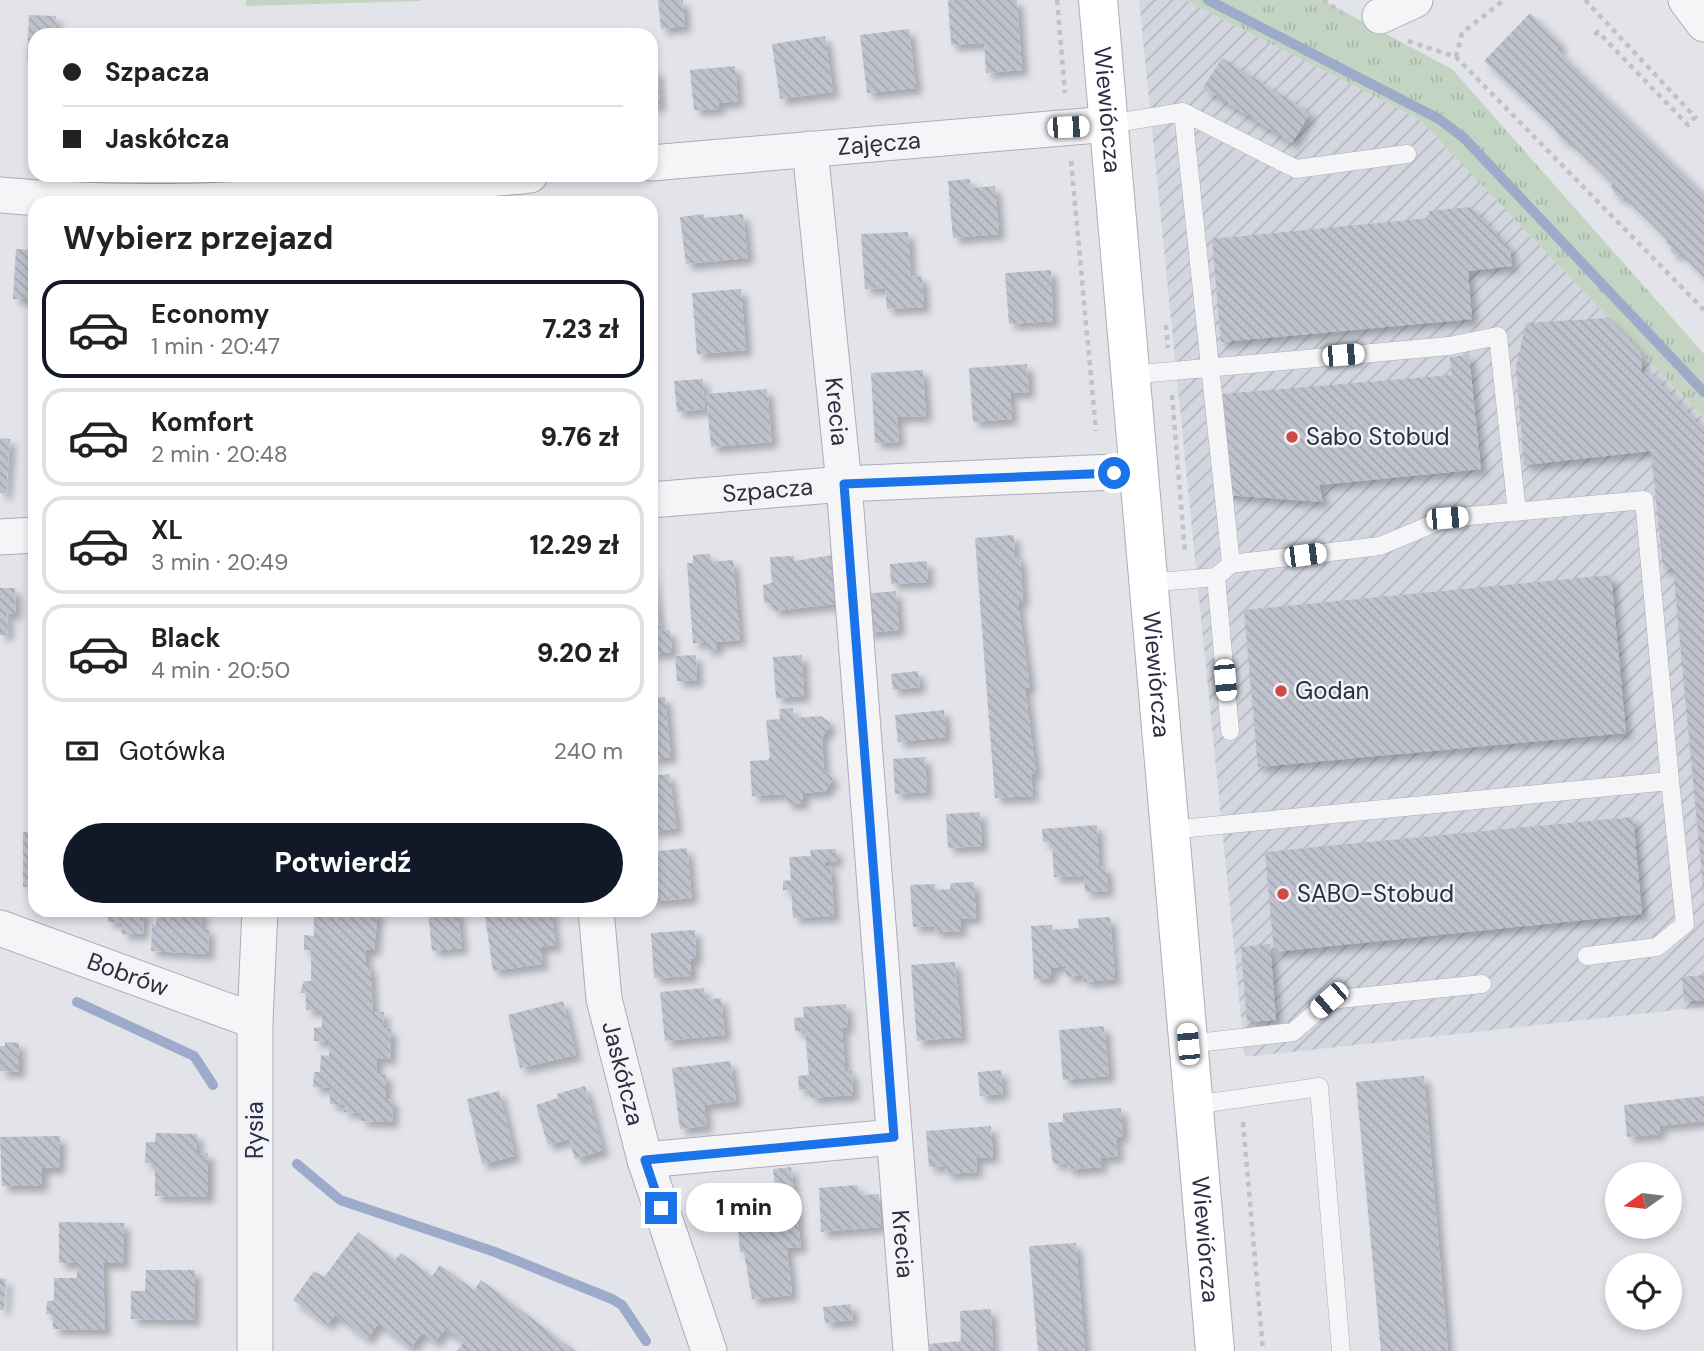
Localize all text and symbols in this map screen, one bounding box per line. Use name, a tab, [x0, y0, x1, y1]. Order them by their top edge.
street label: Wiewiórcza	[1087, 45, 1129, 174]
text: Szpacza	[105, 55, 209, 89]
car	[1047, 116, 1090, 138]
text: Jaskółcza	[105, 122, 229, 156]
street label: Zajęcza	[836, 124, 922, 162]
text: Wybierz przejazd	[63, 217, 333, 259]
text: Economy	[151, 297, 269, 331]
icon: car	[67, 298, 130, 361]
text: 7.23 zł	[543, 312, 619, 346]
text: 1 min · 20:47	[151, 331, 280, 361]
car	[1322, 343, 1365, 367]
street label: Krecia	[818, 376, 856, 447]
text: Komfort	[151, 405, 254, 439]
icon: car	[67, 406, 130, 469]
text: 9.76 zł	[540, 420, 619, 454]
place label: Sabo Stobud	[1306, 421, 1450, 452]
marker: Sabo Stobud	[1284, 429, 1300, 445]
text: 2 min · 20:48	[151, 439, 288, 469]
route start	[1098, 457, 1130, 489]
street label: Szpacza	[721, 471, 814, 509]
car	[1426, 506, 1469, 530]
text: XL	[151, 513, 183, 547]
icon: car	[67, 514, 130, 577]
text: 12.29 zł	[530, 528, 619, 562]
car	[1283, 542, 1328, 568]
text: 3 min · 20:49	[151, 547, 289, 577]
street label: Wiewiórcza	[1136, 610, 1178, 739]
text: Black	[151, 621, 221, 655]
icon: car	[67, 622, 130, 685]
text: 9.20 zł	[537, 636, 619, 670]
text: 4 min · 20:50	[151, 655, 290, 685]
car	[1213, 658, 1238, 702]
place label: Godan	[1295, 675, 1369, 706]
marker: Godan	[1273, 683, 1289, 699]
icon: cash	[63, 732, 101, 770]
text: Gotówka	[119, 734, 225, 768]
text: 240 m	[554, 736, 623, 766]
button: Potwierdź	[63, 823, 623, 903]
place label: SABO-Stobud	[1297, 878, 1454, 909]
marker: SABO-Stobud	[1275, 886, 1291, 902]
street label: Bobrów	[83, 945, 173, 1003]
car	[1307, 978, 1352, 1022]
street label: Jaskółcza	[595, 1018, 652, 1129]
car	[1176, 1022, 1201, 1066]
street label: Rysia	[239, 1101, 270, 1159]
north arrow	[1605, 1162, 1682, 1239]
map controls	[1605, 1162, 1682, 1330]
street label: Wiewiórcza	[1185, 1175, 1227, 1304]
callout: 1 min	[686, 1184, 801, 1232]
route end	[645, 1192, 677, 1224]
text: 1 min	[716, 1192, 772, 1222]
street label: Krecia	[885, 1209, 921, 1279]
button: locate	[1605, 1253, 1682, 1330]

